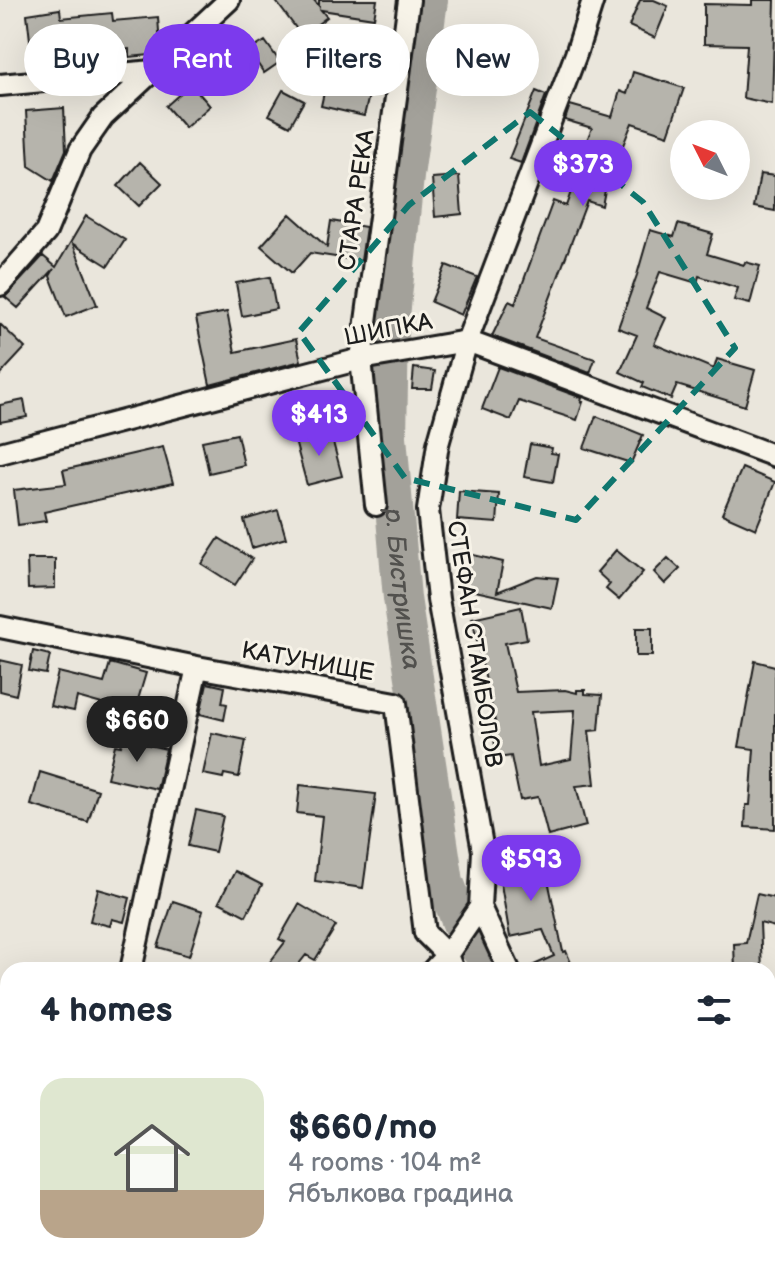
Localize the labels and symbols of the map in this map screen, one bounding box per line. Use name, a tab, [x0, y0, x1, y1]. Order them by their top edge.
north arrow	[670, 120, 750, 200]
street label: СТАРА РЕКА	[332, 127, 381, 272]
pin: $373	[536, 140, 630, 208]
street label: ШИПКА	[342, 307, 435, 352]
pin: $413	[272, 390, 366, 458]
water label: р. Бистришка	[377, 506, 427, 672]
street label: СТЕФАН СТАМБОЛОВ	[441, 519, 508, 769]
street label: КАТУНИЩЕ	[239, 636, 377, 687]
pin: $660	[90, 696, 184, 764]
pin: $593	[484, 835, 578, 903]

